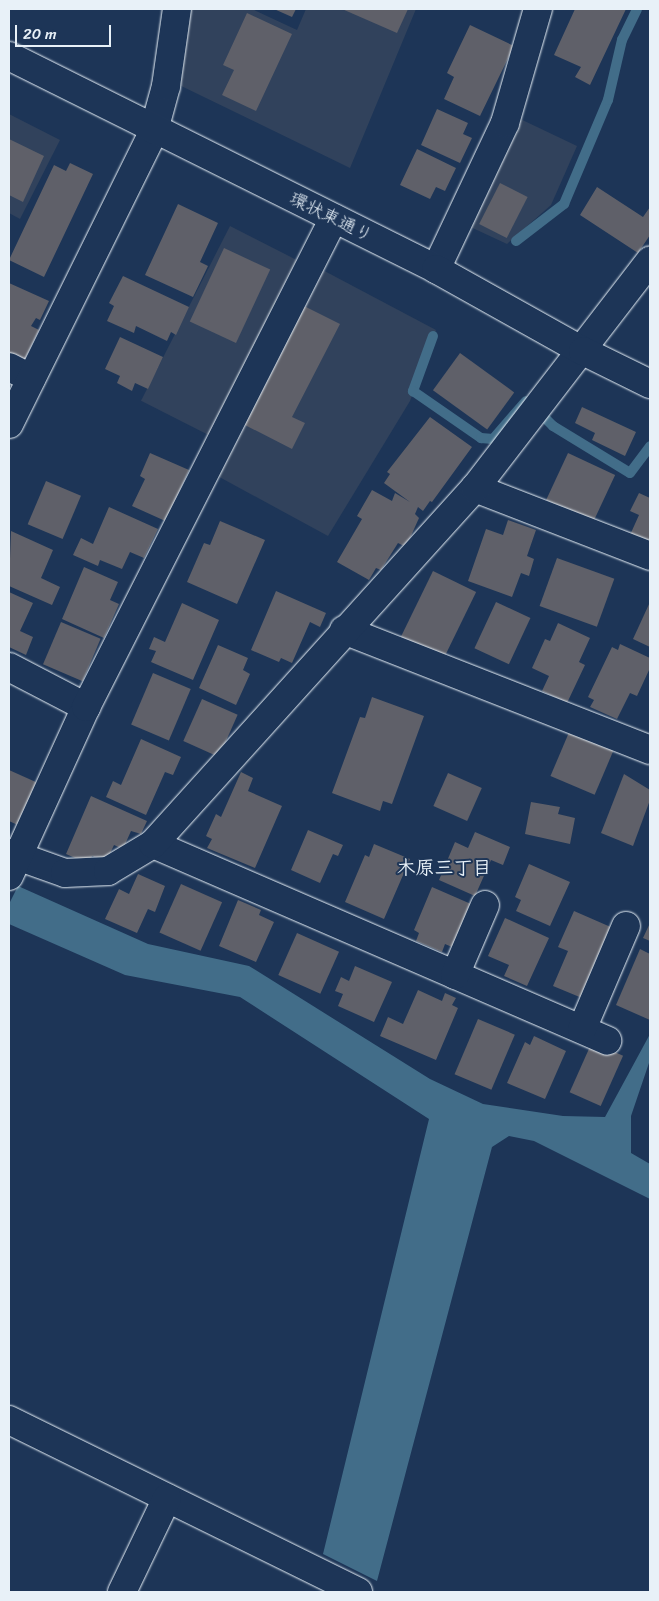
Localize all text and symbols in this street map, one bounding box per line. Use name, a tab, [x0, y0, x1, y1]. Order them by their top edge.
scale bar	[18, 15, 114, 47]
text: 20 m	[23, 21, 57, 47]
street label: 環状東通り	[286, 188, 376, 246]
district label: 木原三丁目	[397, 857, 491, 879]

